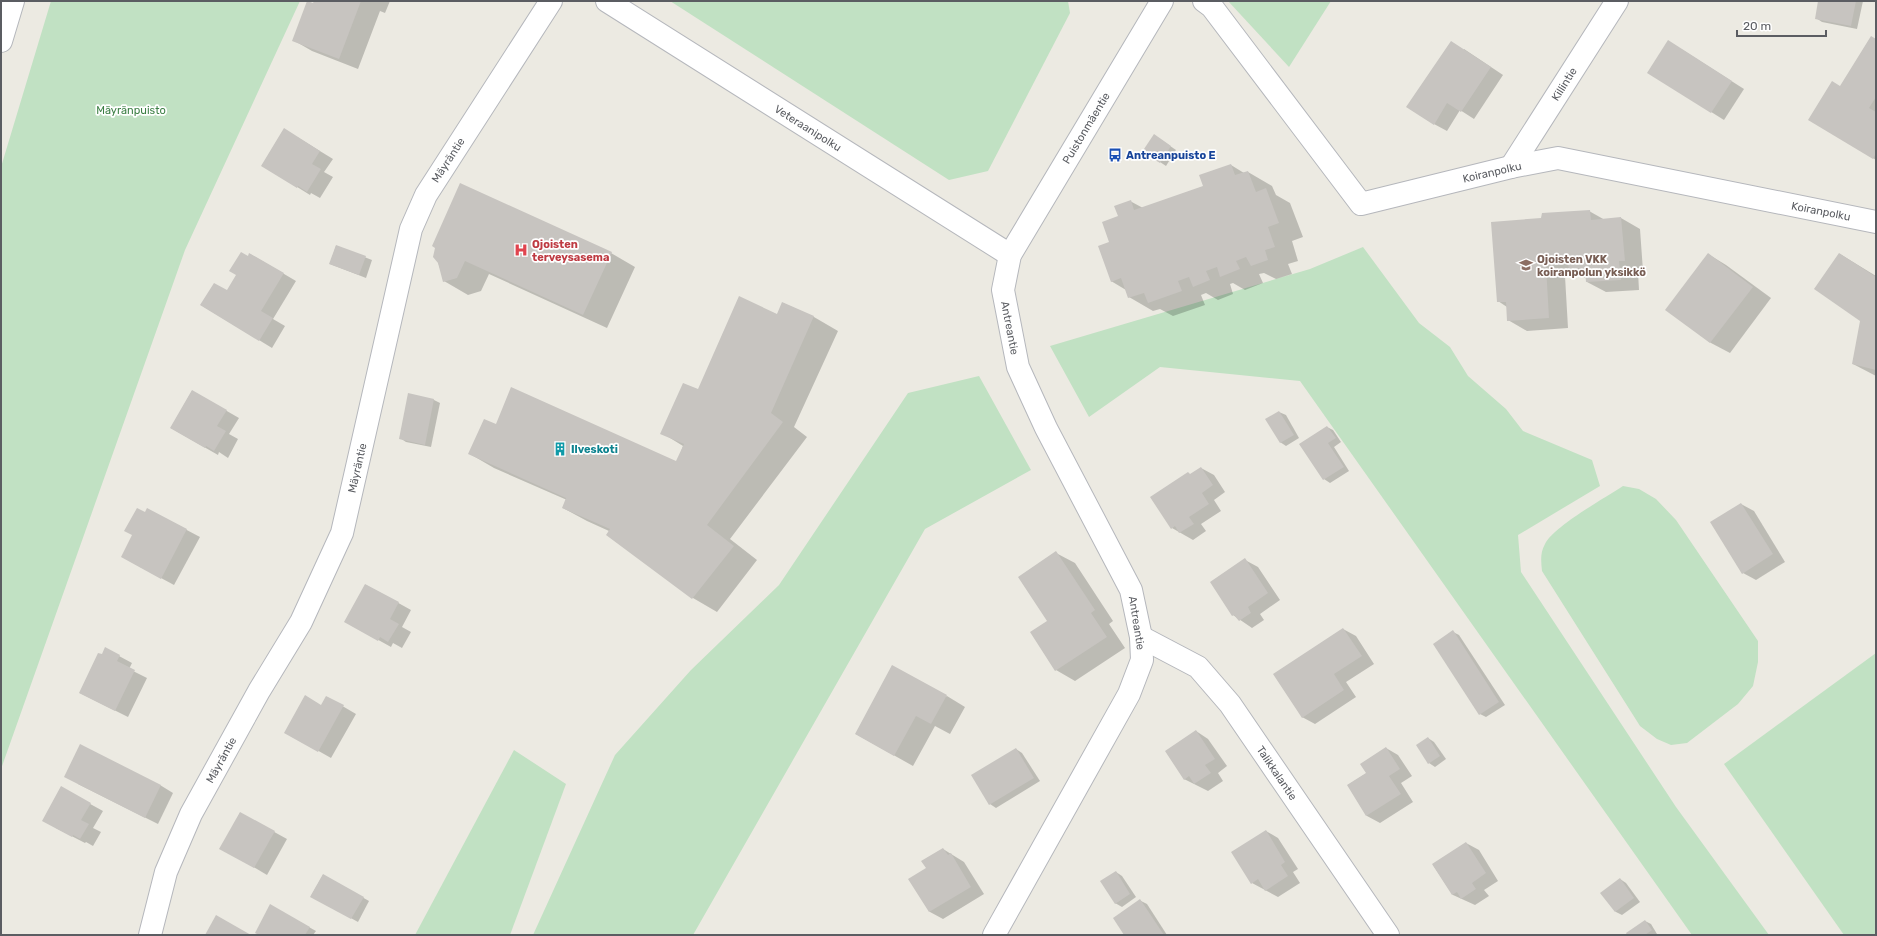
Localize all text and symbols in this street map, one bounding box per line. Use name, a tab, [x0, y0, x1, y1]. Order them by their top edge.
scale bar	[1737, 12, 1826, 38]
text: 20 m	[1743, 19, 1771, 33]
street label: Killintie	[1549, 65, 1580, 103]
street label: Puistonmäentie	[1060, 90, 1113, 166]
street label: Veteraanipolku	[772, 103, 844, 154]
park label: Mäyränpuisto	[96, 104, 166, 117]
street label: Mäyräntie	[429, 136, 468, 185]
bus stop icon: Antreanpuisto E	[1107, 147, 1123, 163]
place label: Antreanpuisto E	[1126, 149, 1216, 162]
street label: Koiranpolku	[1461, 159, 1523, 186]
street label: Koiranpolku	[1790, 199, 1852, 224]
place label: Ojoisten terveysasema	[532, 238, 609, 264]
hospital icon: Ojoisten terveysasema	[513, 242, 529, 258]
place label: Ojoisten VKK koiranpolun yksikkö	[1537, 253, 1646, 279]
school or university icon: Ojoisten VKK koiranpolun yksikkö	[1518, 257, 1534, 273]
street label: Antreantie	[998, 300, 1021, 356]
building icon: Ilveskoti	[552, 441, 568, 457]
street label: Mäyräntie	[345, 442, 370, 494]
place label: Ilveskoti	[571, 443, 618, 456]
street label: Antreantie	[1126, 595, 1147, 651]
street label: Mäyräntie	[203, 735, 239, 786]
street label: Talikkalantie	[1254, 744, 1299, 803]

